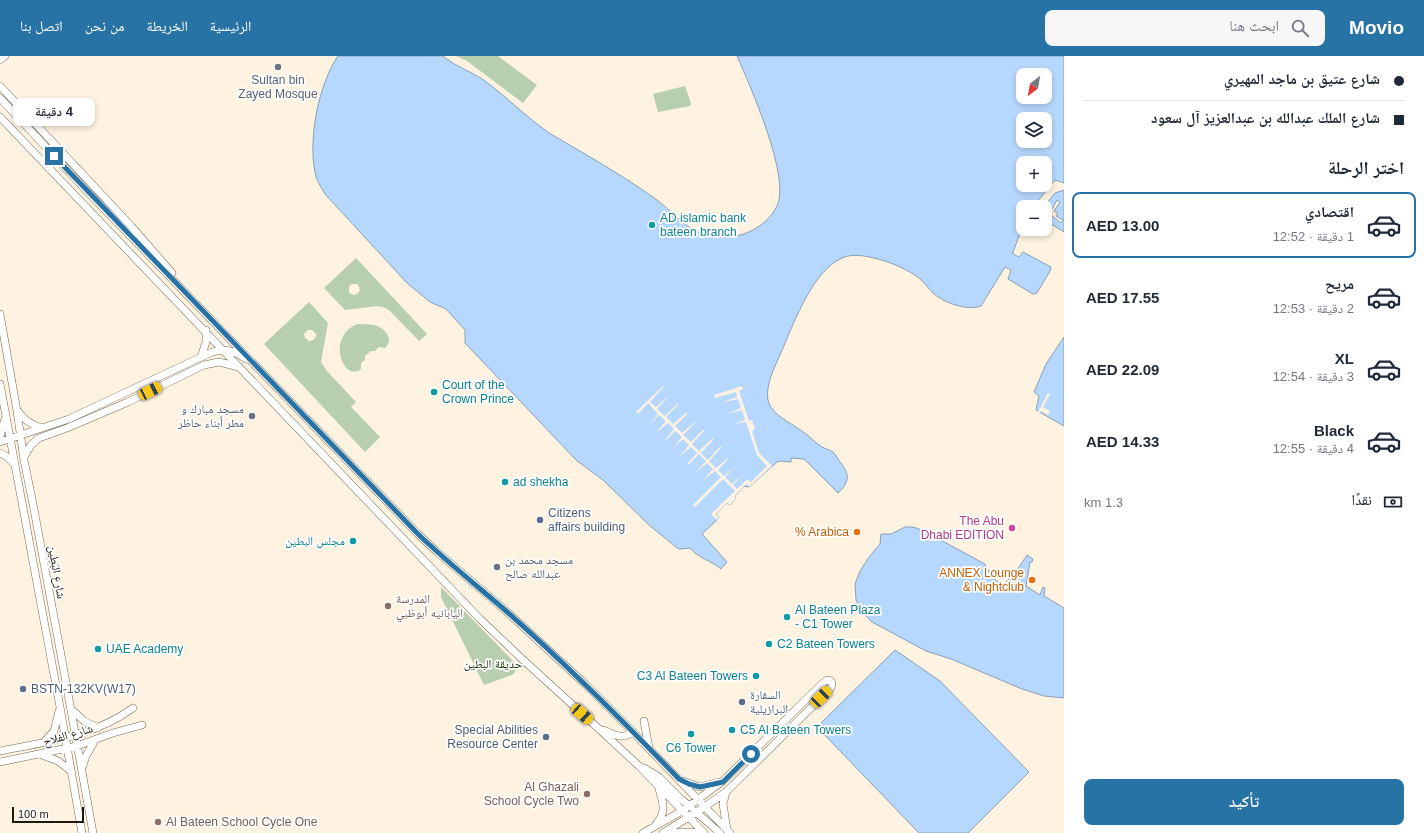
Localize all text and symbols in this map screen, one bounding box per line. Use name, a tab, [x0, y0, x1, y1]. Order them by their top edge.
search box	[1045, 10, 1325, 46]
text: ابحث هنا	[1229, 17, 1279, 34]
icon: search	[1289, 17, 1311, 39]
text: Movio	[1349, 17, 1404, 38]
text: اتصل بنا	[20, 18, 63, 34]
text: من نحن	[85, 18, 125, 34]
text: الخريطة	[147, 18, 188, 34]
text: الرئيسية	[210, 18, 251, 34]
marker: Sultan bin Zayed Mosque	[273, 62, 283, 72]
north arrow	[1016, 68, 1052, 104]
map controls	[1016, 68, 1052, 236]
text: شارع عتيق بن ماجد المهيري	[1224, 70, 1380, 87]
place label: Sultan bin Zayed Mosque	[238, 73, 318, 101]
callout: 4 دقيقة	[13, 98, 95, 126]
text: 4 دقيقة	[35, 104, 73, 119]
text: شارع الملك عبدالله بن عبدالعزيز آل سعود	[1151, 109, 1380, 126]
button: layers	[1016, 112, 1052, 148]
route end	[45, 147, 63, 165]
button: +	[1016, 156, 1052, 192]
text: اختر الرحلة	[1328, 158, 1404, 178]
button: −	[1016, 200, 1052, 236]
text: اقتصادي	[1305, 203, 1354, 220]
icon: car	[1366, 207, 1402, 243]
place label: AD islamic bank bateen branch	[660, 211, 747, 239]
text: AED 13.00	[1086, 217, 1159, 234]
marker: AD islamic bank bateen branch	[647, 220, 657, 230]
text: 1 دقيقة · 12:52	[1273, 229, 1354, 244]
text: مريح	[1325, 275, 1354, 292]
icon: car	[1366, 279, 1402, 315]
text: AED 17.55	[1086, 289, 1159, 306]
text: 2 دقيقة · 12:53	[1273, 301, 1354, 316]
text: XL	[1335, 350, 1354, 367]
icon: car	[1366, 351, 1402, 387]
text: AED 22.09	[1086, 361, 1159, 378]
text: 3 دقيقة · 12:54	[1273, 369, 1354, 384]
place label: Court of the Crown Prince	[442, 378, 514, 406]
car	[137, 380, 163, 402]
marker: Court of the Crown Prince	[429, 387, 439, 397]
place label: مسجد مبارك و مطر أبناء حاظر	[177, 402, 244, 430]
marker: مسجد مبارك و مطر أبناء حاظر	[247, 411, 257, 421]
text: Black	[1314, 422, 1354, 439]
icon: car	[1366, 423, 1402, 459]
text: AED 14.33	[1086, 433, 1159, 450]
text: 4 دقيقة · 12:55	[1273, 441, 1354, 456]
place label: ad shekha	[513, 475, 569, 489]
marker: ad shekha	[500, 477, 510, 487]
text: نقدًا	[1351, 491, 1372, 508]
icon: cash	[1382, 491, 1404, 513]
text: 1.3 km	[1084, 495, 1123, 510]
place label: Citizens affairs building	[548, 506, 625, 534]
place label: The Abu Dhabi EDITION	[921, 514, 1004, 542]
marker: Citizens affairs building	[535, 515, 545, 525]
marker: The Abu Dhabi EDITION	[1007, 523, 1017, 533]
place label: % Arabica	[795, 525, 849, 539]
marker: % Arabica	[852, 527, 862, 537]
place label: مجلس البطين	[285, 534, 345, 548]
marker: مجلس البطين	[348, 536, 358, 546]
street label: شارع البَطِين	[44, 544, 69, 600]
place label: مسجد محمد بن عبدالله صالح	[505, 553, 573, 581]
marker: مسجد محمد بن عبدالله صالح	[492, 562, 502, 572]
place label: ANNEX Lounge & Nightclub	[939, 566, 1024, 594]
marker: ANNEX Lounge & Nightclub	[1027, 575, 1037, 585]
place label: المدرسة اليابانيه أبوظبي	[396, 592, 463, 623]
marker: المدرسة اليابانيه أبوظبي	[383, 601, 393, 611]
place label: Al Bateen Plaza - C1 Tower	[795, 603, 881, 631]
marker: Al Bateen Plaza - C1 Tower	[782, 612, 792, 622]
place label: C2 Bateen Towers	[777, 637, 875, 651]
marker: C2 Bateen Towers	[764, 639, 774, 649]
place label: UAE Academy	[106, 642, 183, 656]
marker: UAE Academy	[93, 644, 103, 654]
park label: حديقة البطين	[464, 657, 523, 671]
place label: C3 Al Bateen Towers	[637, 669, 748, 683]
marker: C3 Al Bateen Towers	[751, 671, 761, 681]
place label: BSTN-132KV(W17)	[31, 682, 136, 696]
marker: BSTN-132KV(W17)	[18, 684, 28, 694]
car	[808, 684, 834, 710]
place label: السفارة البرازيلية	[750, 688, 788, 716]
marker: السفارة البرازيلية	[737, 697, 747, 707]
car	[569, 702, 595, 726]
street label: شارع الفلاح	[41, 721, 95, 750]
place label: Special Abilities Resource Center	[447, 723, 538, 751]
place label: C5 Al Bateen Towers	[740, 723, 851, 737]
marker: C5 Al Bateen Towers	[727, 725, 737, 735]
marker: C6 Tower	[686, 729, 696, 739]
marker: Special Abilities Resource Center	[541, 732, 551, 742]
place label: C6 Tower	[666, 741, 716, 755]
route start	[742, 745, 760, 763]
button: تأكيد	[1084, 779, 1404, 825]
place label: Al Ghazali School Cycle Two	[484, 780, 579, 808]
marker: Al Ghazali School Cycle Two	[582, 789, 592, 799]
scale bar	[12, 805, 84, 824]
text: 100 m	[18, 808, 49, 820]
place label: Al Bateen School Cycle One	[166, 815, 318, 829]
marker: Al Bateen School Cycle One	[153, 817, 163, 827]

